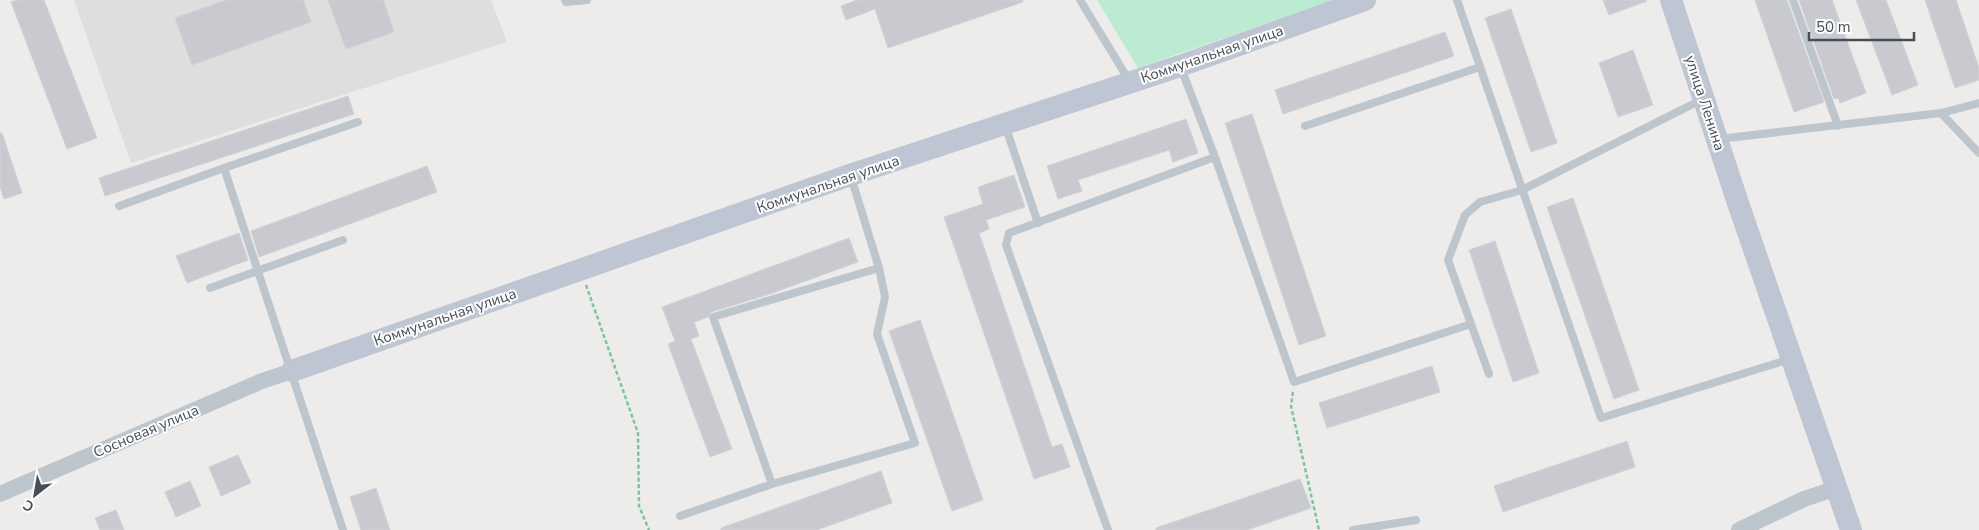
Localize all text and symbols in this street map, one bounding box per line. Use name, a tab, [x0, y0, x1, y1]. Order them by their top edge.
scale bar	[1809, 10, 1914, 42]
text: 50 m	[1816, 17, 1851, 37]
street label: Коммунальная улица	[1138, 20, 1286, 88]
street label: улица Ленина	[1680, 53, 1730, 153]
street label: Коммунальная улица	[754, 150, 902, 218]
street label: Коммунальная улица	[371, 283, 519, 351]
street label: Сосновая улица	[90, 400, 202, 462]
north arrow	[10, 470, 60, 520]
text: С	[19, 495, 38, 516]

